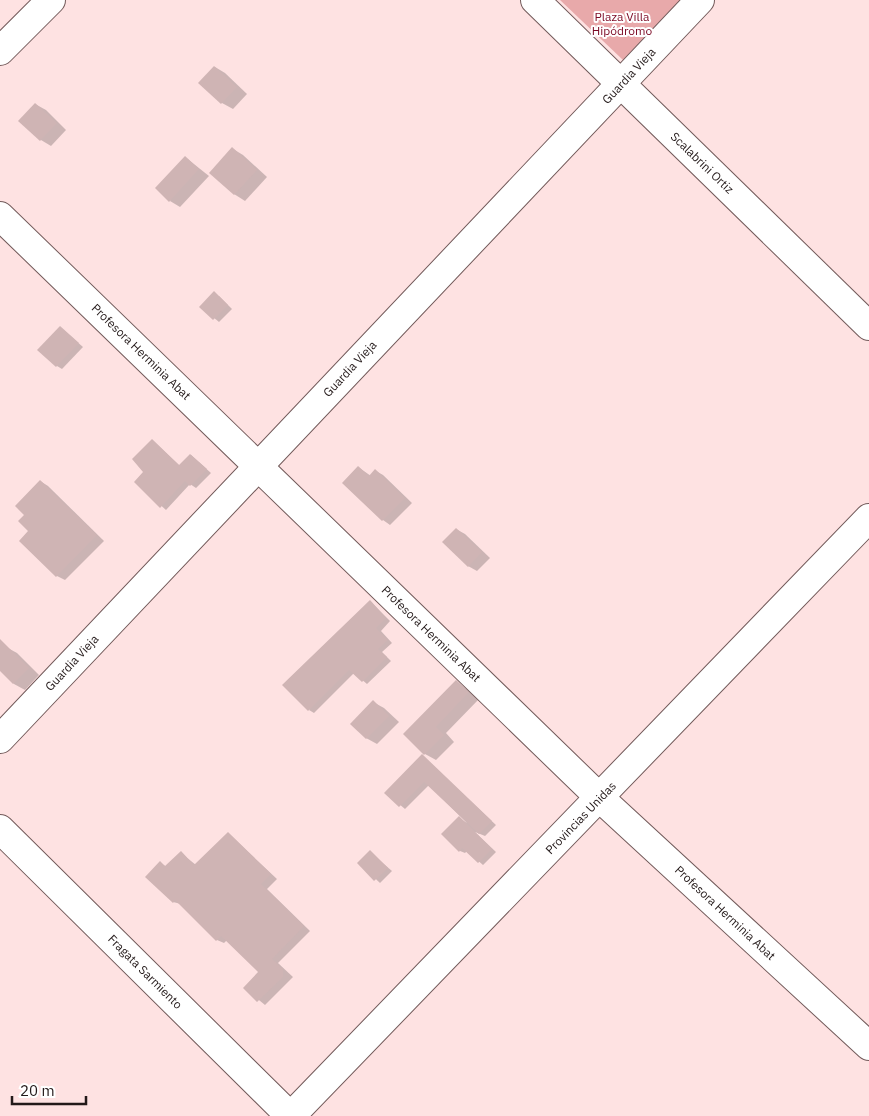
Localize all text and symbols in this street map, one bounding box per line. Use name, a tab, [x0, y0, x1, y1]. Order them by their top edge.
park label: Plaza Villa Hipódromo	[592, 9, 652, 38]
street label: Guardia Vieja	[599, 44, 659, 107]
street label: Scalabrini Ortiz	[668, 129, 737, 197]
street label: Profesora Herminia Abat	[89, 300, 194, 403]
street label: Guardia Vieja	[320, 337, 380, 400]
street label: Profesora Herminia Abat	[379, 582, 484, 685]
street label: Guardia Vieja	[42, 631, 102, 694]
street label: Provincias Unidas	[542, 778, 619, 857]
street label: Profesora Herminia Abat	[672, 862, 779, 963]
street label: Fragata Sarmiento	[105, 931, 186, 1012]
scale bar	[12, 1074, 86, 1106]
text: 20 m	[20, 1081, 55, 1100]

